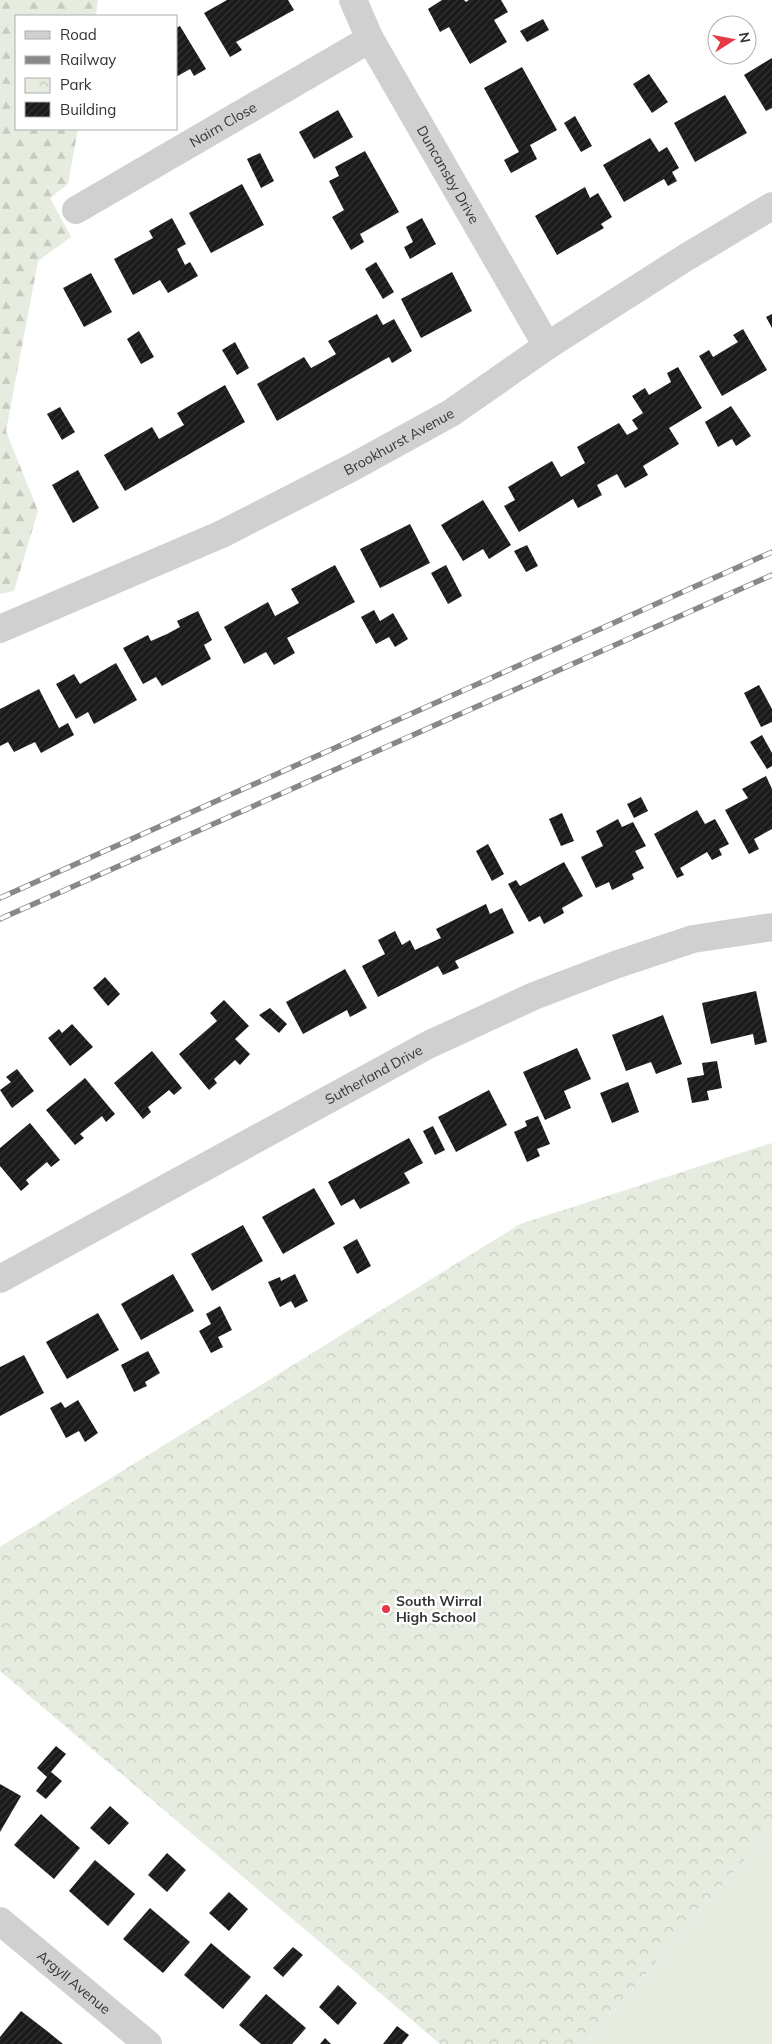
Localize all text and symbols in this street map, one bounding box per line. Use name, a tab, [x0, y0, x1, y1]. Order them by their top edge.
legend	[15, 15, 178, 130]
north arrow	[707, 15, 757, 65]
text: Road	[60, 25, 97, 44]
text: N	[735, 31, 755, 44]
text: Railway	[60, 50, 116, 69]
text: Park	[60, 75, 92, 94]
street label: Nairn Close	[186, 98, 260, 151]
text: Building	[60, 100, 116, 119]
street label: Duncansby Drive	[413, 122, 484, 227]
street label: Brookhurst Avenue	[341, 404, 457, 479]
street label: Sutherland Drive	[322, 1041, 426, 1109]
place label: South Wirral High School	[396, 1592, 482, 1626]
marker: South Wirral High School	[380, 1603, 392, 1615]
street label: Argyll Avenue	[33, 1947, 114, 2018]

